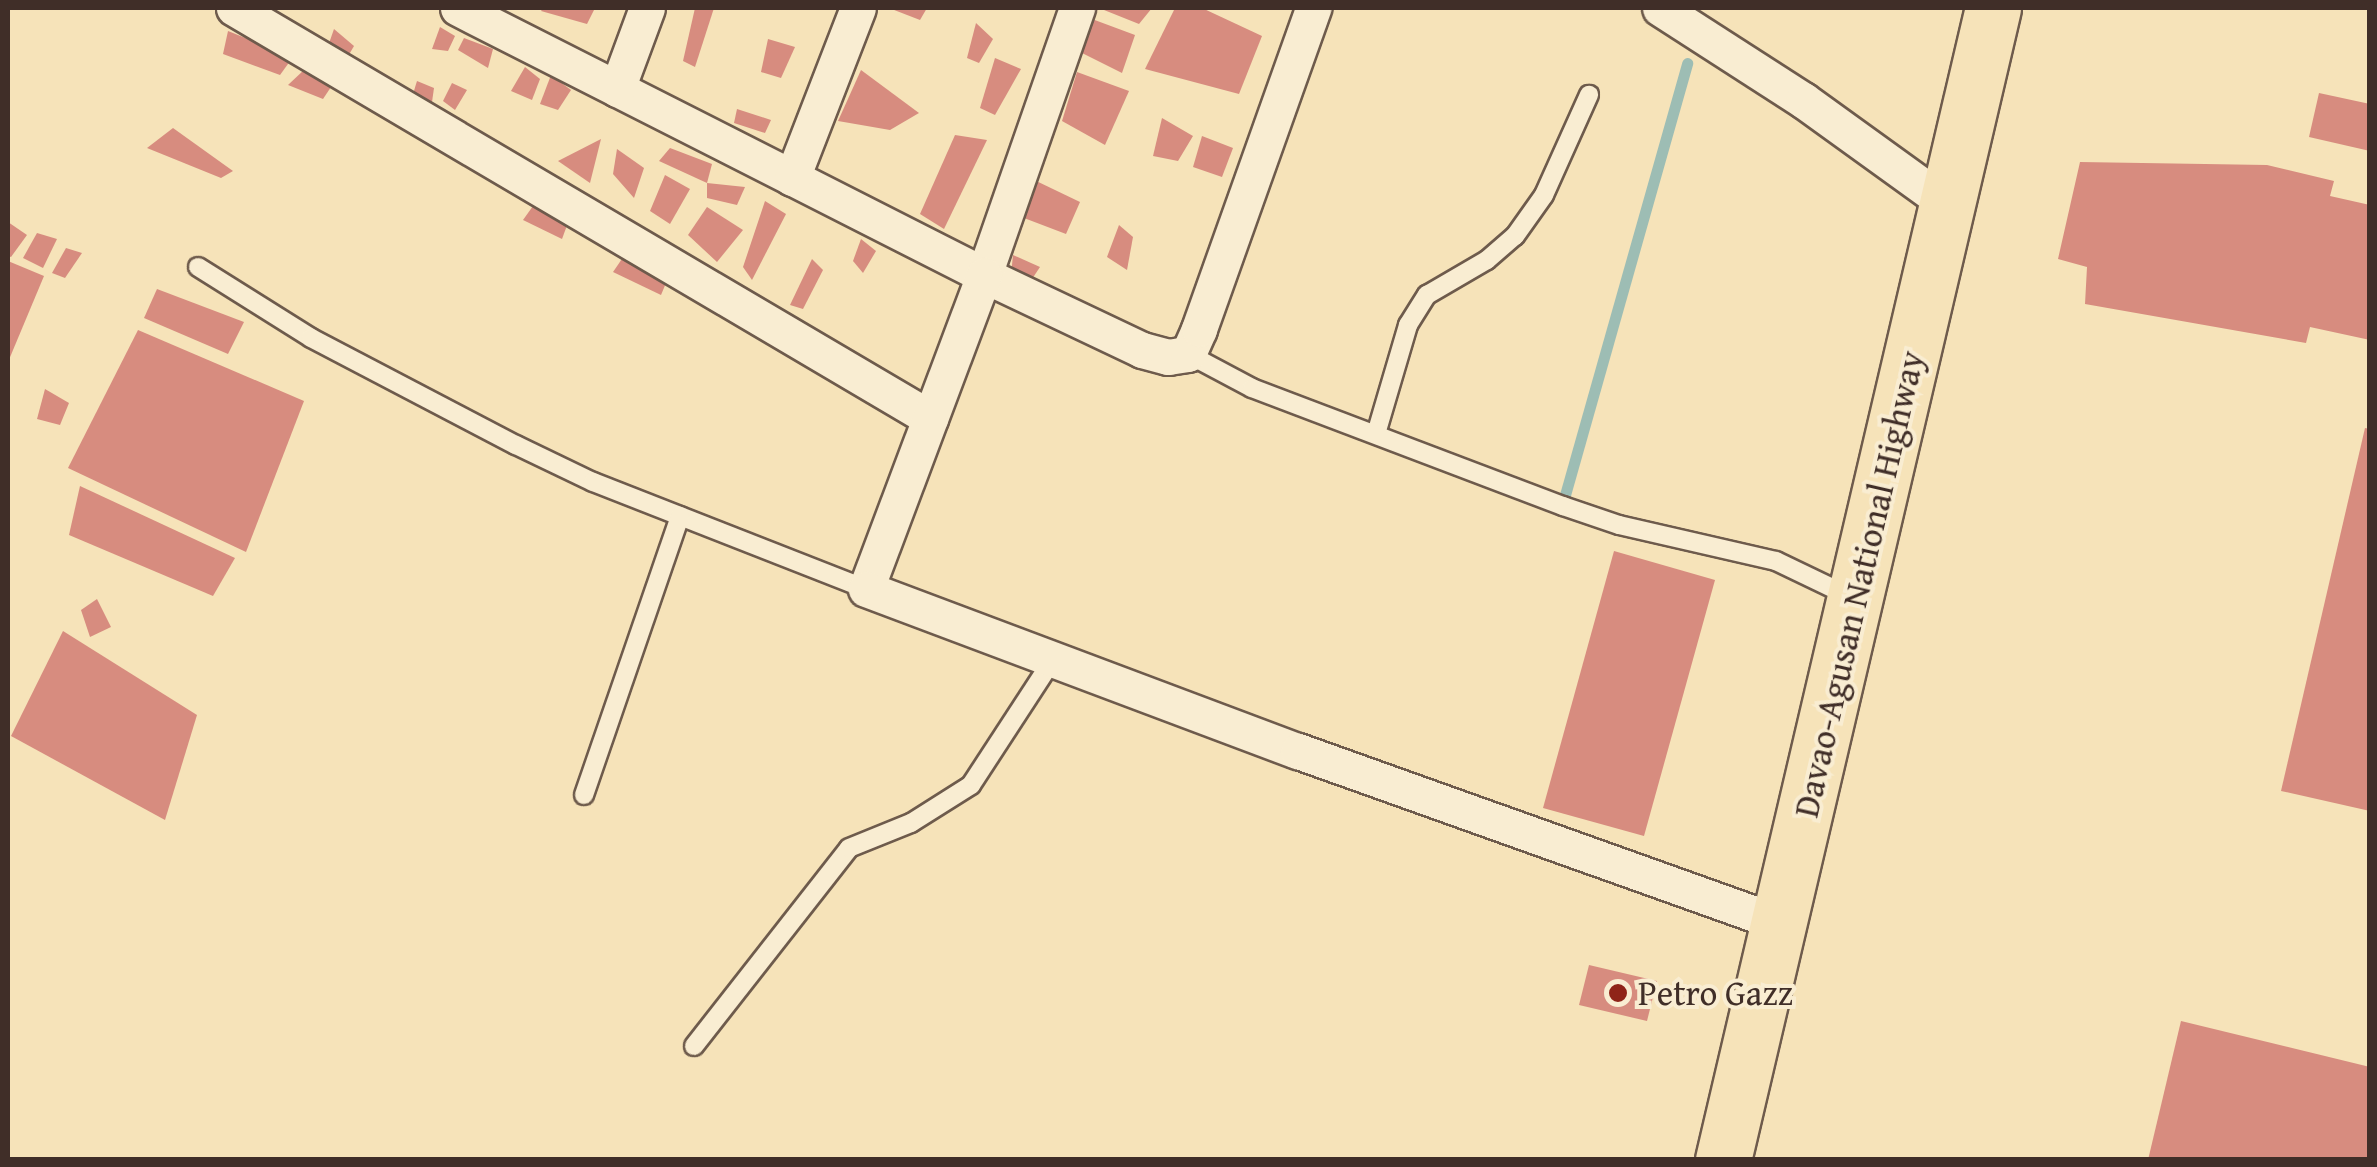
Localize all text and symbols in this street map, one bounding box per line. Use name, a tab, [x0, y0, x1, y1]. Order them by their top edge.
street label: Davao-Agusan National Highway	[1785, 347, 1933, 821]
place label: Petro Gazz	[1638, 972, 1793, 1014]
marker: Petro Gazz	[1607, 982, 1629, 1004]

